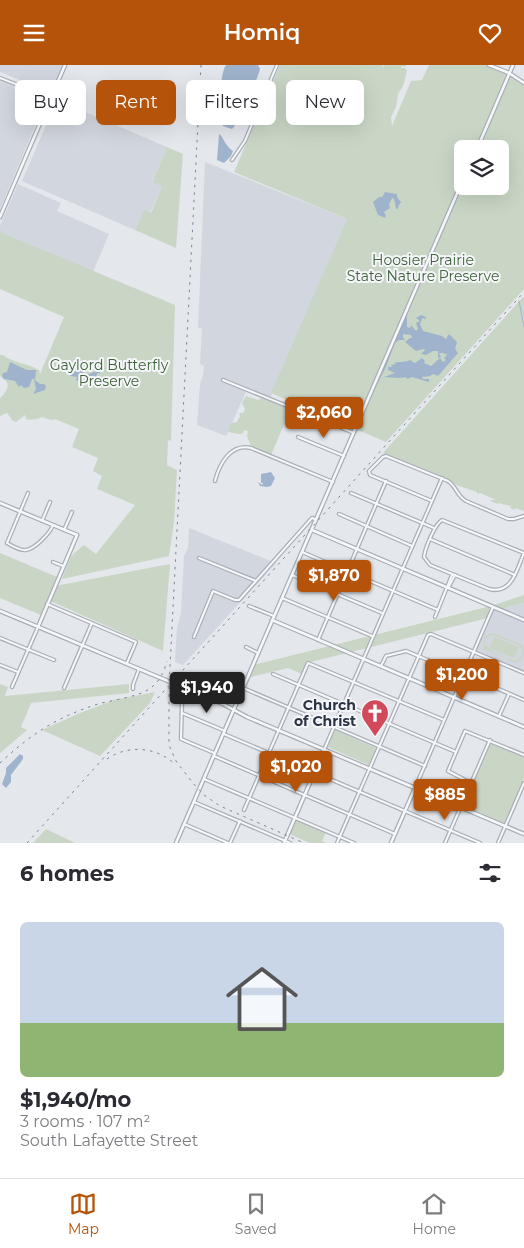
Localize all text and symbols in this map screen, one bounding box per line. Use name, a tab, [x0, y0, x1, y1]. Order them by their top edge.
icon: menu	[20, 19, 48, 47]
text: Homiq	[224, 19, 300, 46]
icon: heart	[476, 19, 504, 47]
chip: Buy	[15, 80, 86, 125]
chip: Rent	[96, 80, 176, 125]
chip: Filters	[186, 80, 276, 125]
chip: New	[286, 80, 364, 125]
map controls	[454, 140, 509, 195]
button: layers	[454, 140, 509, 195]
park label: Hoosier Prairie State Nature Preserve	[347, 251, 499, 285]
park label: Gaylord Butterfly Preserve	[50, 356, 169, 390]
pin: $2,060	[283, 397, 365, 439]
text: $2,060	[296, 403, 352, 422]
pin: $1,870	[293, 559, 375, 602]
text: $1,870	[308, 566, 360, 585]
pin: $1,200	[421, 659, 503, 701]
text: $1,200	[436, 665, 488, 684]
pin: $1,940	[166, 671, 248, 714]
text: $1,940	[181, 678, 233, 697]
place label: Church of Christ	[294, 696, 356, 730]
church icon: Church of Christ	[360, 698, 390, 737]
pin: $1,020	[255, 751, 337, 793]
text: $1,020	[270, 757, 322, 776]
pin: $885	[415, 779, 475, 821]
text: $885	[425, 785, 465, 804]
icon: filters	[476, 859, 504, 887]
text: 6 homes	[20, 861, 114, 886]
icon: home	[217, 954, 307, 1044]
text: $1,940/mo	[20, 1087, 131, 1112]
text: 3 rooms · 107 m²	[20, 1112, 150, 1131]
text: South Lafayette Street	[20, 1131, 198, 1150]
tab: Map	[68, 1190, 99, 1238]
tab: Saved	[235, 1190, 277, 1238]
tab: Home	[413, 1190, 456, 1238]

